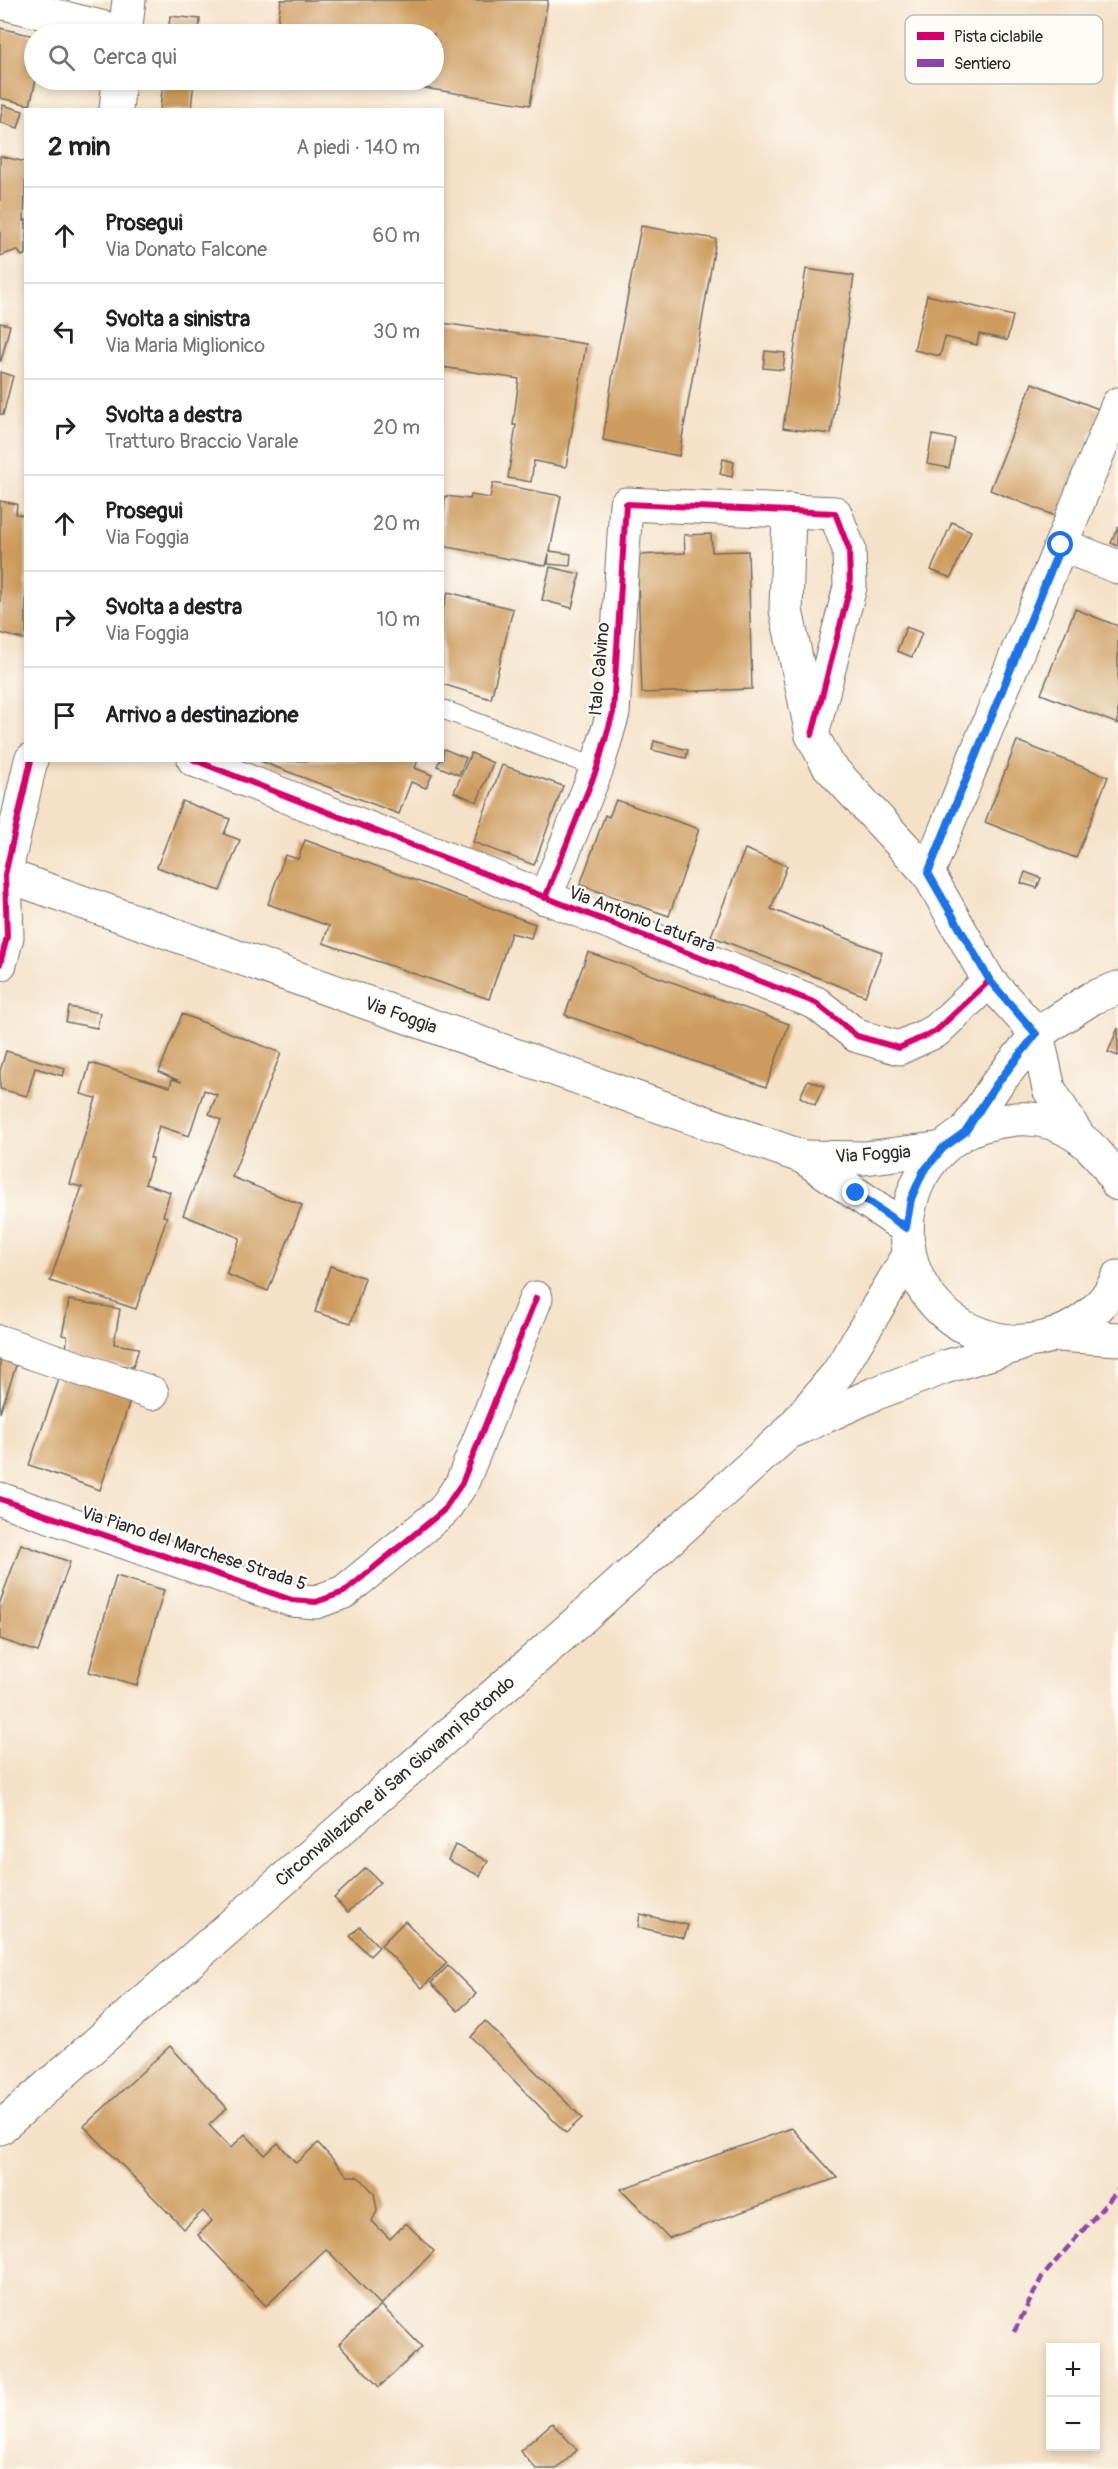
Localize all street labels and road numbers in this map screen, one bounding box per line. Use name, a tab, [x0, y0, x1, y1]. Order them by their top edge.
street label: Italo Calvino	[584, 621, 615, 717]
street label: Via Antonio Latufara	[565, 881, 719, 958]
street label: Via Foggia	[361, 992, 440, 1039]
street label: Via Foggia	[835, 1140, 912, 1169]
street label: Via Piano del Marchese Strada 5	[78, 1501, 310, 1596]
street label: Circonvallazione di San Giovanni Rotondo	[271, 1671, 520, 1892]

